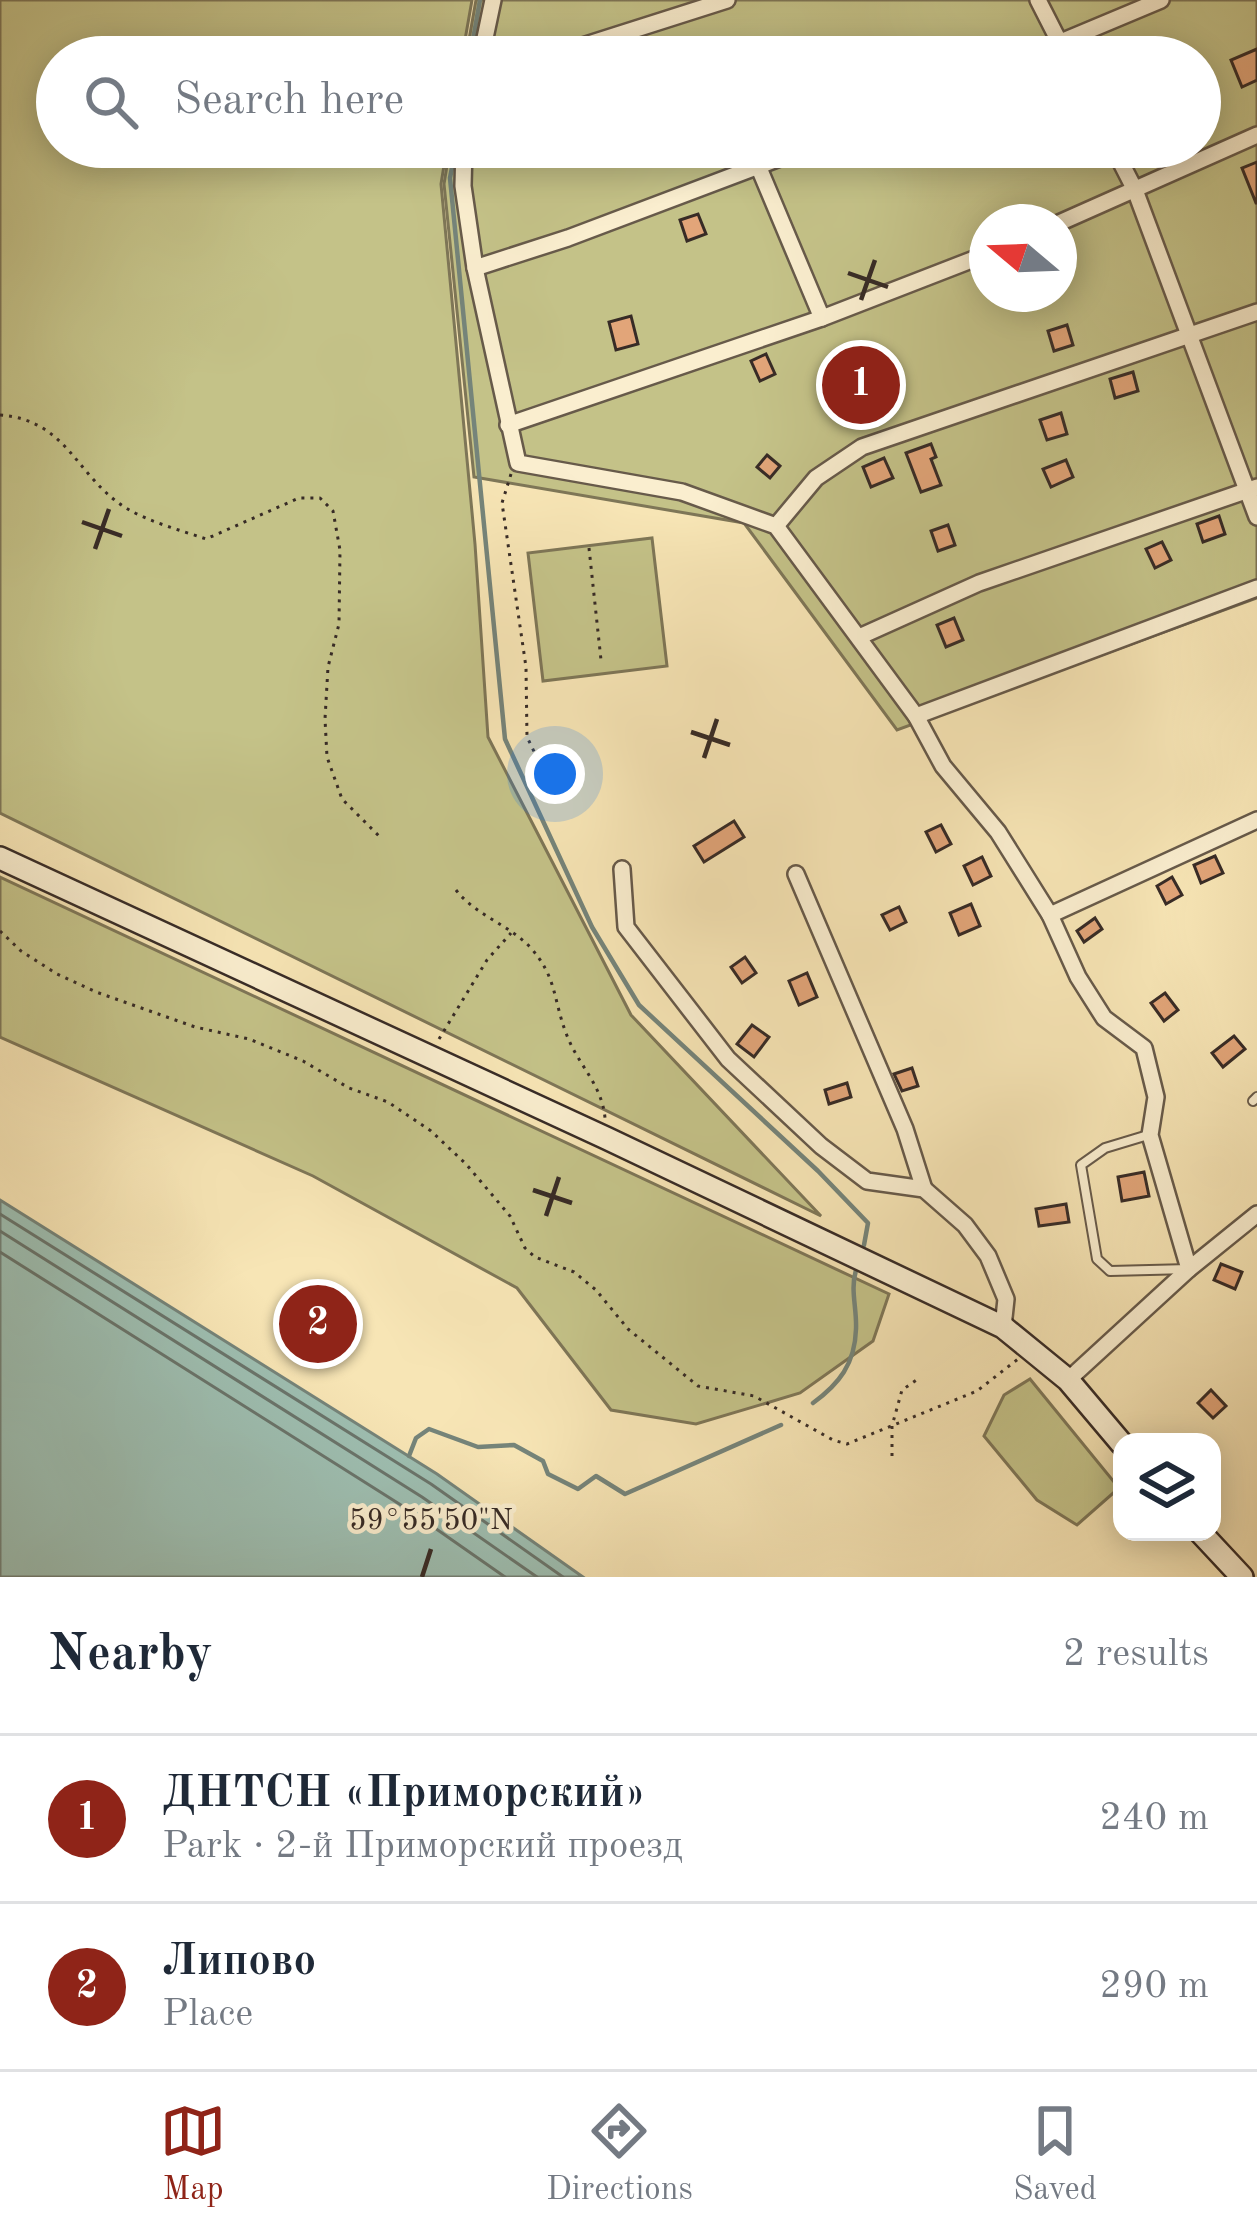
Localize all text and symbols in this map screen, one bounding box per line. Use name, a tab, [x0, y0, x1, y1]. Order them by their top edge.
search box	[36, 36, 1221, 168]
icon: search	[78, 69, 144, 135]
text: Search here	[174, 79, 404, 124]
north arrow	[969, 204, 1077, 312]
pin: 1	[822, 340, 900, 430]
your location	[525, 744, 585, 804]
pin: 2	[279, 1279, 357, 1369]
map controls	[1113, 1433, 1221, 1541]
button: layers	[1113, 1433, 1221, 1541]
text: 59°55'50"N	[349, 1506, 513, 1536]
text: Nearby	[48, 1630, 213, 1681]
text: 2 results	[1063, 1635, 1209, 1674]
text: ДНТСН «Приморский»	[162, 1772, 646, 1817]
text: 1	[76, 1799, 98, 1838]
text: 240 m	[1099, 1799, 1209, 1838]
text: Park · 2-й Приморский проезд	[162, 1827, 682, 1866]
text: Липово	[162, 1940, 316, 1985]
text: 2	[76, 1967, 98, 2006]
text: 290 m	[1099, 1967, 1209, 2006]
text: Place	[162, 1995, 253, 2034]
tab: Map	[160, 2098, 226, 2211]
tab: Directions	[546, 2098, 693, 2211]
tab: Saved	[1013, 2098, 1097, 2211]

